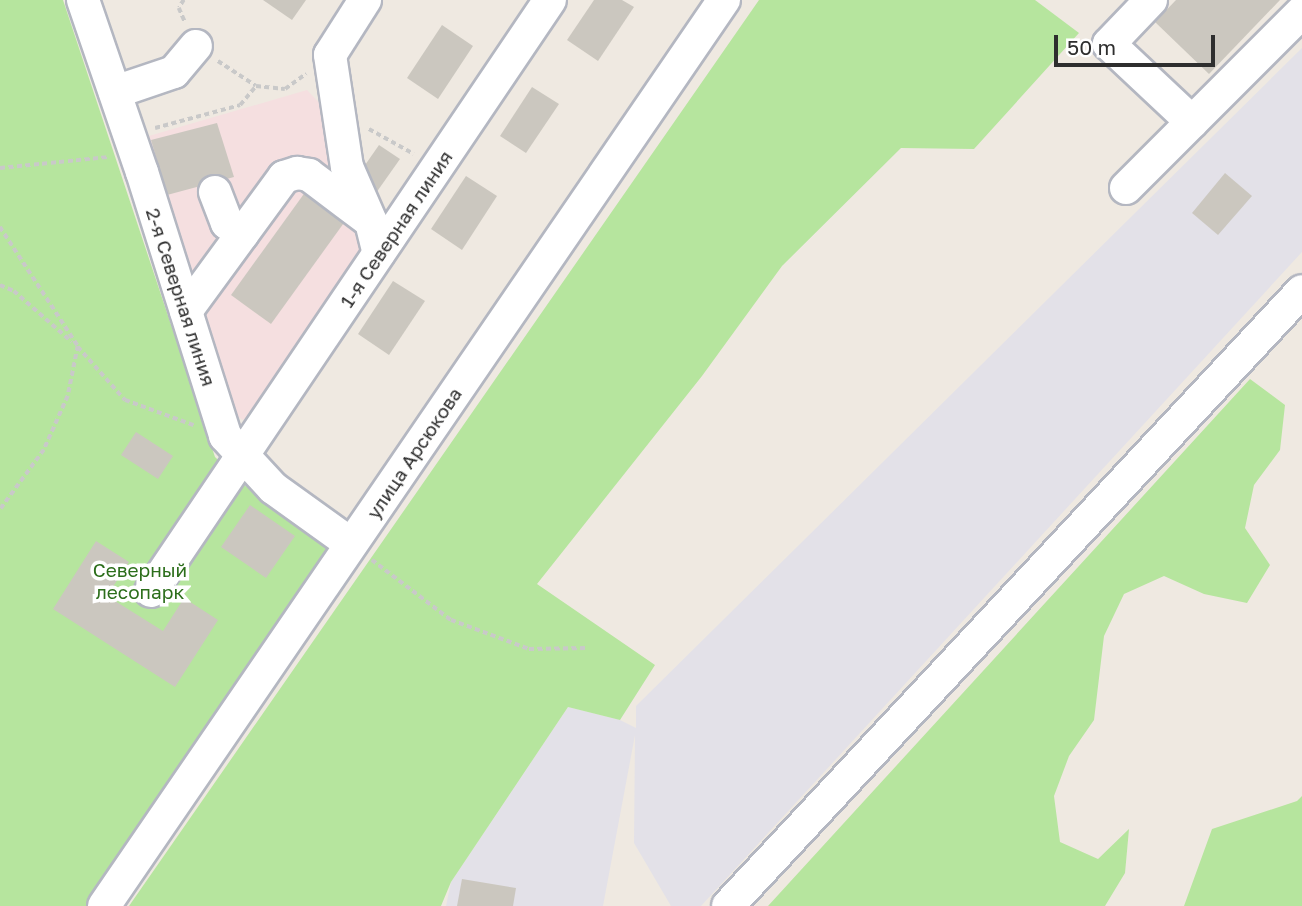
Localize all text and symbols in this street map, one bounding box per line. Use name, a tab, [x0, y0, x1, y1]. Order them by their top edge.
scale bar	[1057, 21, 1218, 65]
text: 50 m	[1067, 34, 1116, 60]
street label: 1-я Северная линия	[335, 146, 457, 312]
street label: 2-я Северная линия	[141, 205, 221, 389]
street label: улица Арсюкова	[362, 383, 466, 523]
park label: Северный лесопарк	[93, 559, 187, 603]

